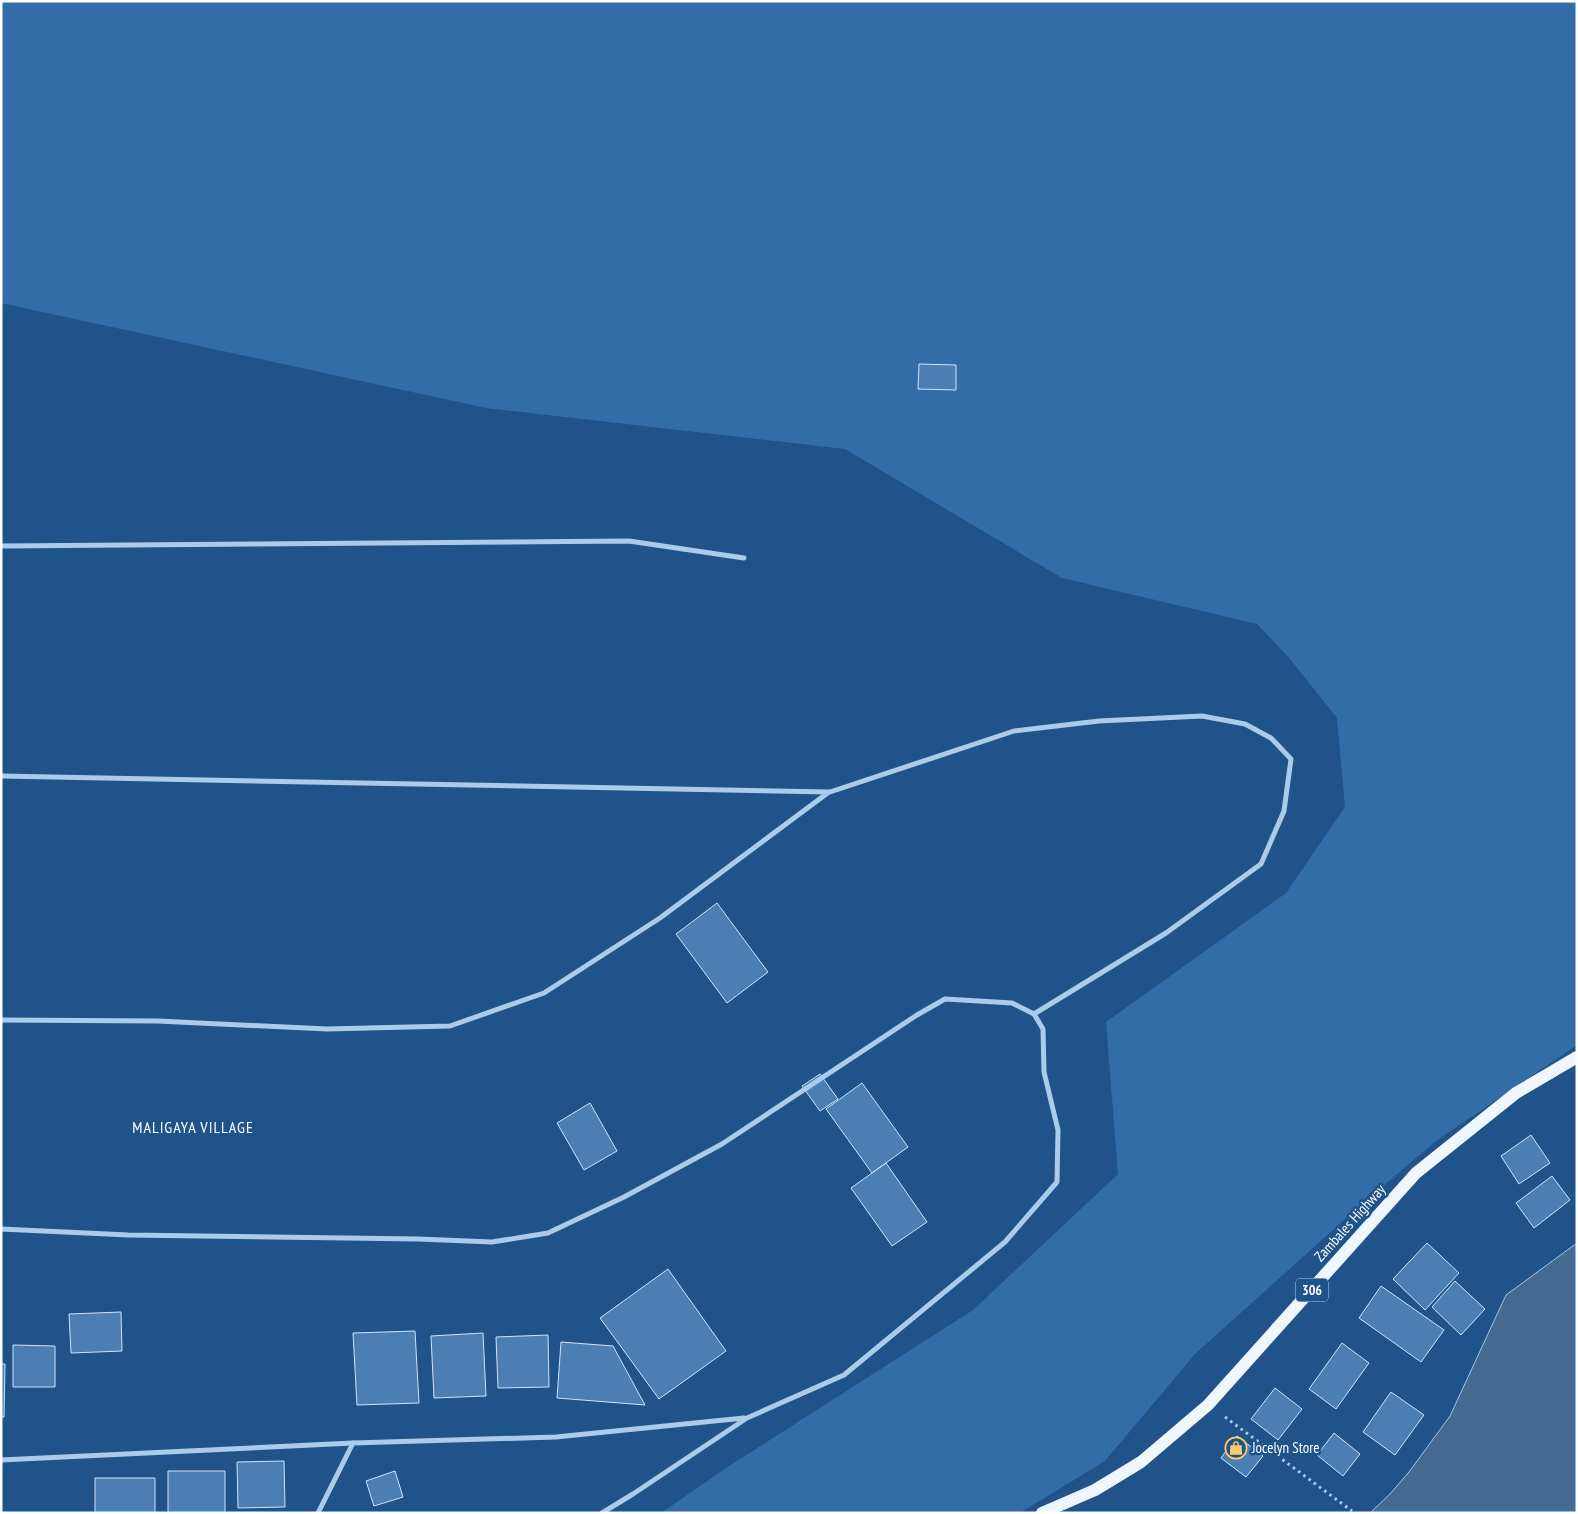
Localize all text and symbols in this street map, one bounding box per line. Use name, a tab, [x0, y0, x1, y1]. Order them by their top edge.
district label: MALIGAYA VILLAGE	[132, 1117, 254, 1137]
street label: Zambales Highway	[1310, 1180, 1390, 1265]
road number: 306	[1296, 1278, 1328, 1302]
shop icon: Jocelyn Store	[1224, 1436, 1248, 1460]
place label: Jocelyn Store	[1251, 1438, 1320, 1457]

